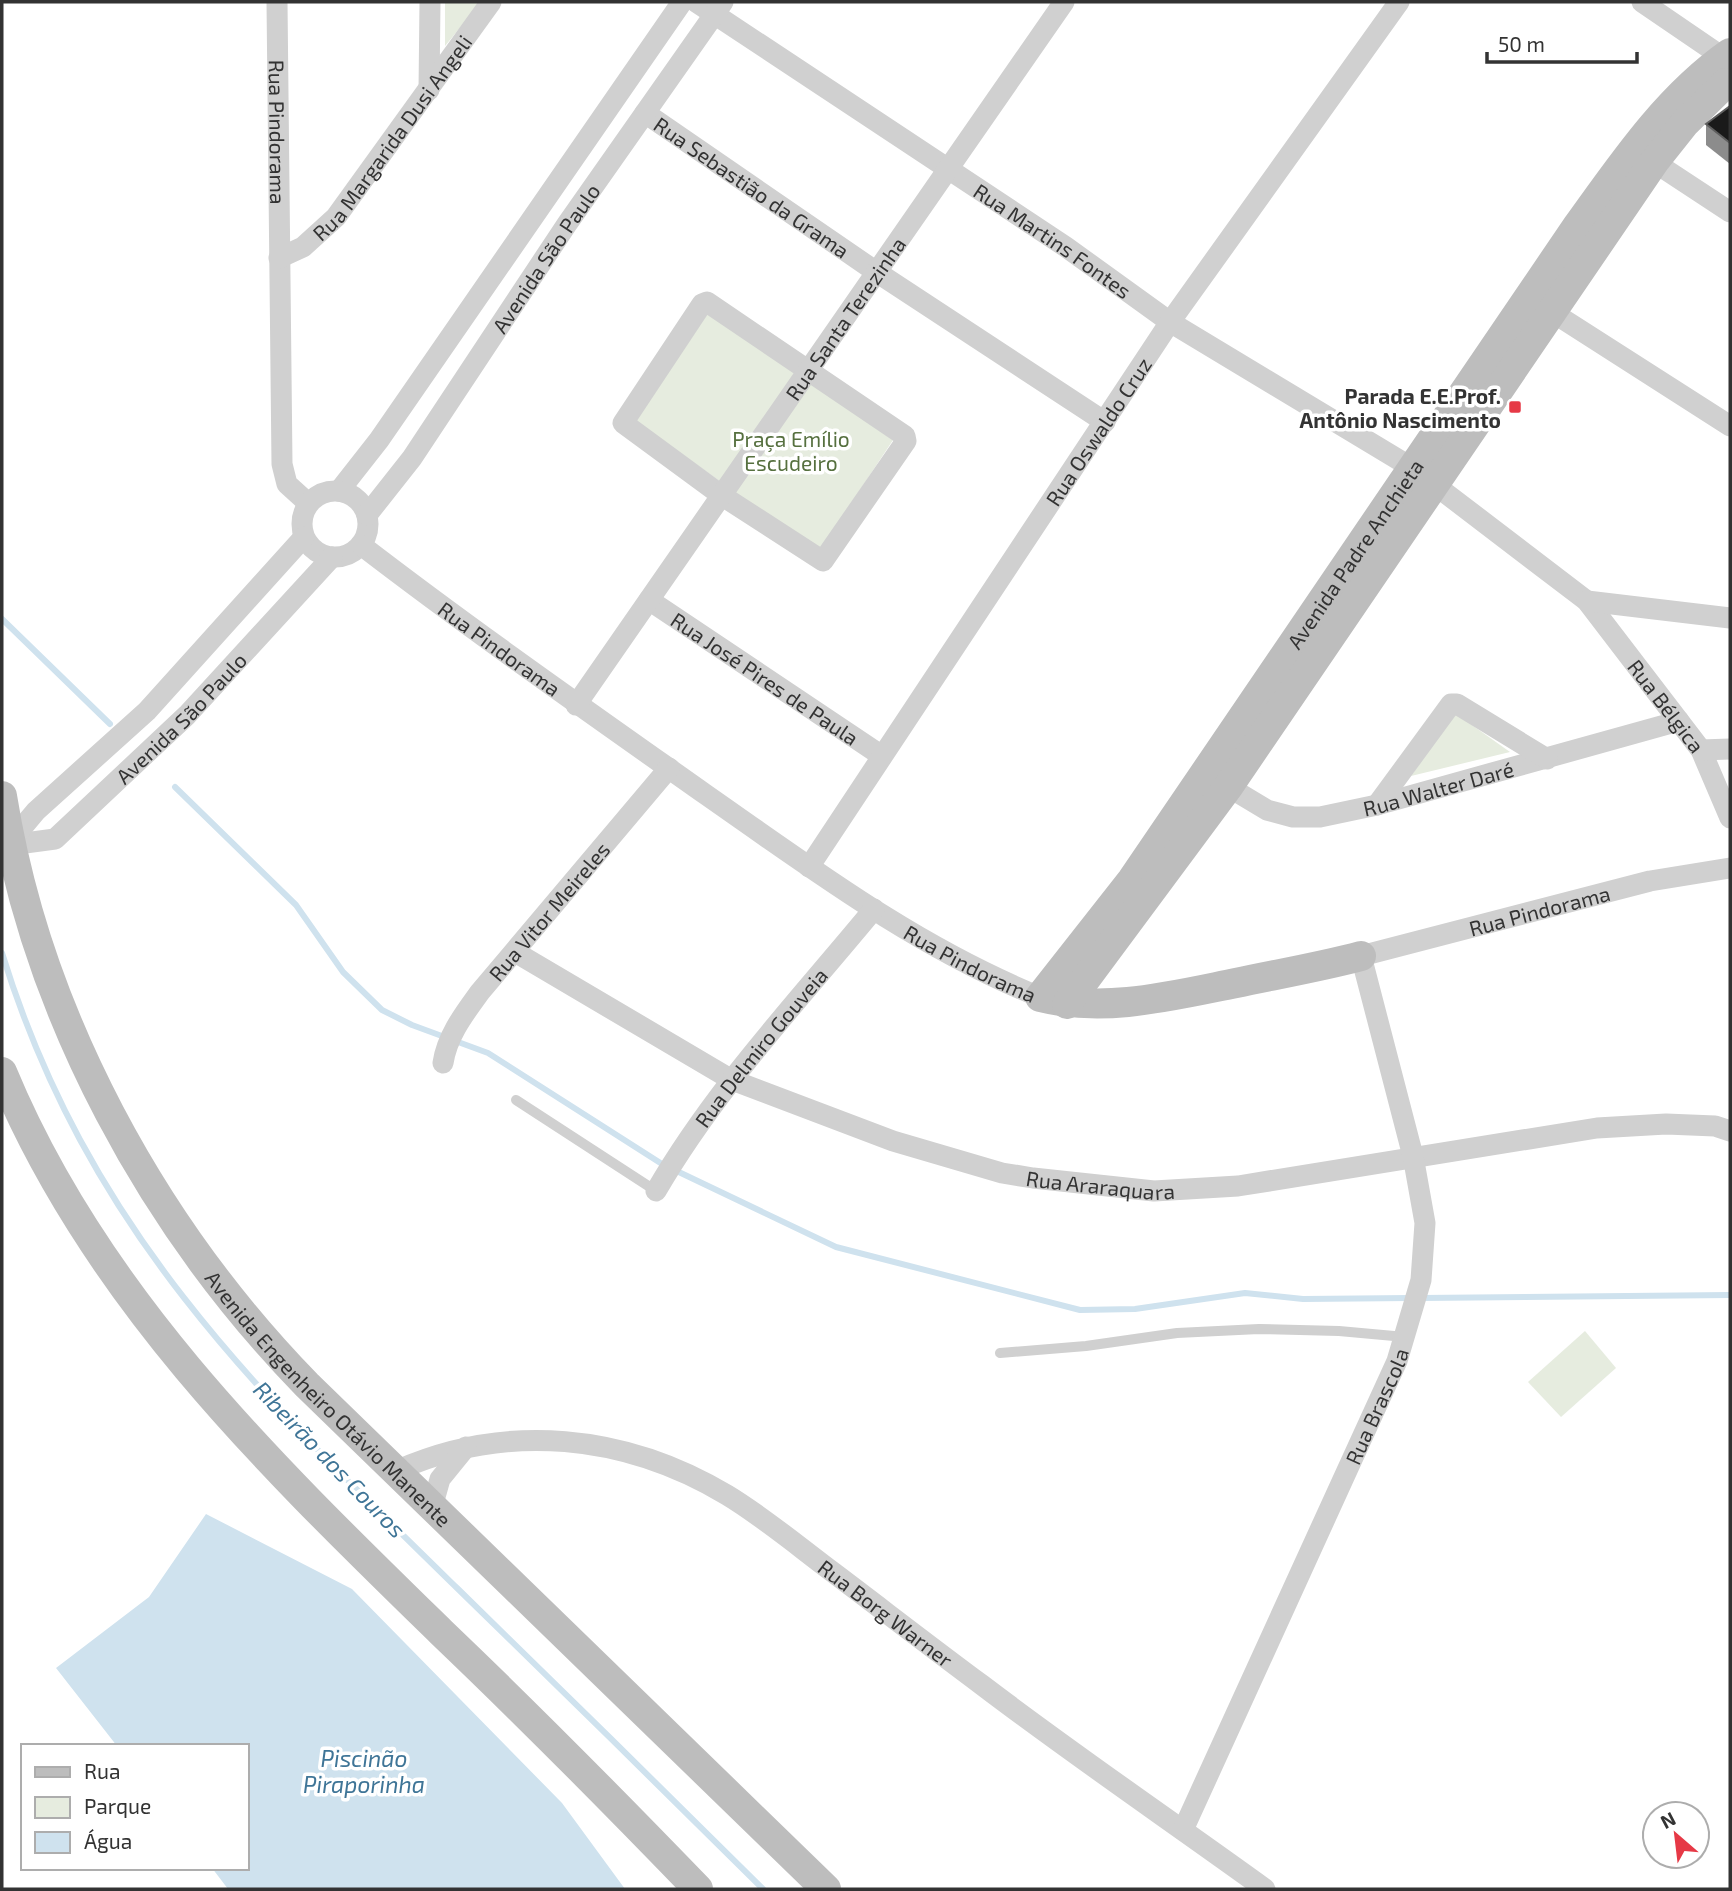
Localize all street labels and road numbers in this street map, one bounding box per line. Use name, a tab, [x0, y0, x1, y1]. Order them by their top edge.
street label: Rua Margarida Dusi Angeli	[307, 30, 476, 245]
street label: Rua Pindorama	[265, 59, 292, 205]
street label: Rua Sebastião da Grama	[650, 111, 855, 262]
street label: Rua Martins Fontes	[969, 177, 1137, 303]
street label: Avenida São Paulo	[486, 178, 604, 337]
street label: Rua Santa Terezinha	[779, 232, 910, 404]
street label: Rua Oswaldo Cruz	[1040, 352, 1156, 510]
street label: Avenida Padre Anchieta	[1281, 454, 1428, 653]
street label: Rua Pindorama	[434, 595, 566, 701]
street label: Rua José Pires de Paula	[667, 606, 864, 750]
street label: Avenida São Paulo	[110, 647, 251, 788]
street label: Rua Bélgica	[1623, 654, 1710, 757]
street label: Rua Walter Daré	[1361, 755, 1516, 820]
street label: Rua Vitor Meireles	[483, 836, 614, 985]
street label: Rua Pindorama	[1466, 879, 1612, 940]
street label: Rua Pindorama	[900, 919, 1040, 1007]
street label: Rua Delmiro Gouveia	[689, 962, 832, 1132]
street label: Rua Araraquara	[1024, 1165, 1175, 1204]
street label: Avenida Engenheiro Otávio Manente	[201, 1265, 457, 1531]
street label: Rua Brascola	[1339, 1345, 1413, 1468]
street label: Rua Borg Warner	[814, 1554, 959, 1672]

